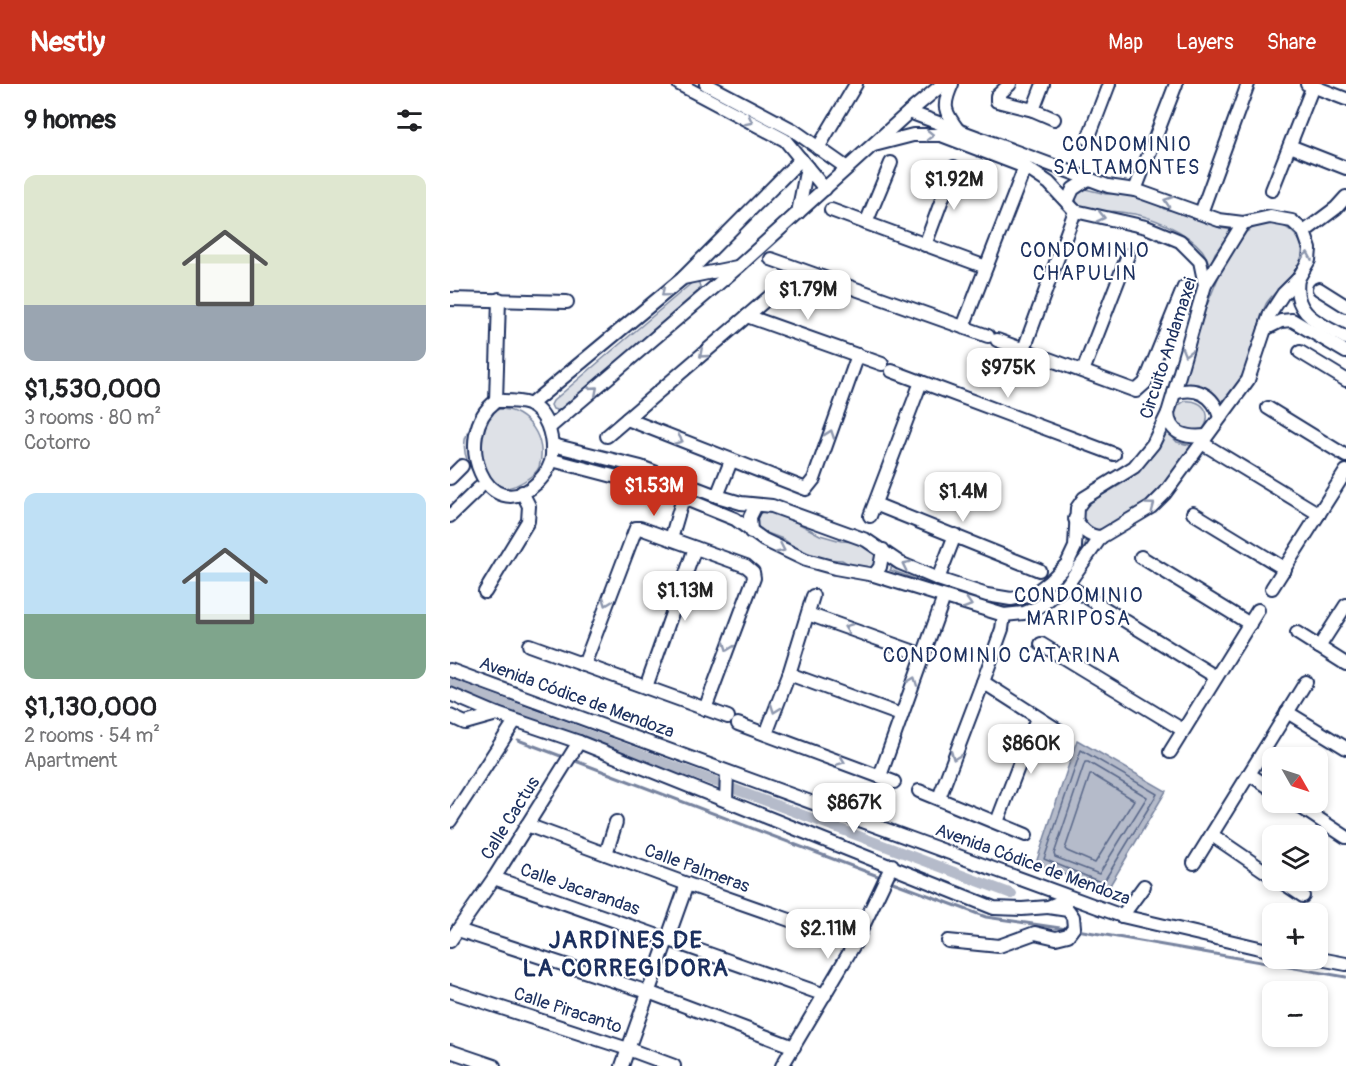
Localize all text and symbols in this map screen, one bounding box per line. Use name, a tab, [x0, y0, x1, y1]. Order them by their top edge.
text: Nestly	[30, 25, 105, 60]
text: Map	[1108, 29, 1143, 56]
text: Layers	[1176, 29, 1234, 56]
text: Share	[1267, 29, 1316, 56]
text: 9 homes	[24, 104, 116, 136]
icon: filters	[393, 104, 426, 137]
one-way arrow	[743, 114, 754, 126]
one-way arrow	[925, 129, 934, 141]
district label: CONDOMINIO SALTAMONTES	[1053, 132, 1201, 180]
pin: $1.92M	[905, 160, 1003, 211]
text: $1.92M	[925, 167, 983, 192]
one-way arrow	[1163, 195, 1173, 208]
one-way arrow	[1096, 209, 1106, 222]
icon: home	[171, 214, 279, 322]
district label: CONDOMINIO CHAPULIN	[1020, 238, 1150, 286]
one-way arrow	[1301, 251, 1313, 261]
pin: $1.79M	[759, 270, 857, 321]
street label: Circuito Andamaxei	[1135, 274, 1202, 422]
text: $1.79M	[779, 277, 837, 302]
one-way arrow	[661, 286, 672, 297]
one-way arrow	[1181, 346, 1193, 357]
one-way arrow	[699, 347, 710, 358]
pin: $975K	[966, 348, 1050, 399]
text: $975K	[981, 355, 1035, 380]
text: $1,530,000	[24, 373, 161, 405]
one-way arrow	[587, 387, 598, 398]
text: 3 rooms · 80 m²	[24, 405, 161, 430]
one-way arrow	[823, 429, 836, 440]
text: Cotorro	[24, 430, 91, 455]
one-way arrow	[673, 433, 684, 445]
pin: $1.53M	[605, 466, 703, 517]
pin: $1.4M	[921, 472, 1005, 523]
text: $1.53M	[624, 473, 684, 498]
text: $1.4M	[938, 479, 988, 504]
one-way arrow	[1144, 502, 1155, 513]
icon: home	[171, 532, 279, 640]
one-way arrow	[775, 541, 786, 553]
one-way arrow	[901, 560, 912, 572]
pin: $1.13M	[636, 571, 734, 622]
text: $1.13M	[657, 578, 713, 603]
district label: CONDOMINIO MARIPOSA	[1014, 583, 1144, 631]
one-way arrow	[602, 596, 615, 607]
one-way arrow	[962, 597, 973, 609]
one-way arrow	[843, 623, 854, 636]
one-way arrow	[723, 641, 736, 652]
district label: CONDOMINIO CATARINA	[883, 643, 1121, 668]
street label: Avenida Códice de Mendoza	[476, 651, 678, 743]
one-way arrow	[906, 676, 919, 687]
text: $1,130,000	[24, 691, 157, 723]
one-way arrow	[770, 703, 783, 714]
text: 2 rooms · 54 m²	[24, 723, 160, 748]
pin: $860K	[989, 724, 1073, 775]
text: $860K	[1002, 731, 1060, 756]
north arrow	[1262, 747, 1328, 813]
map controls	[1262, 747, 1328, 1047]
text: Apartment	[24, 748, 117, 773]
one-way arrow	[949, 751, 962, 761]
one-way arrow	[835, 754, 845, 767]
street label: Calle Cactus	[476, 772, 545, 864]
pin: $867K	[812, 783, 896, 834]
text: $867K	[827, 790, 882, 815]
street label: Avenida Códice de Mendoza	[932, 818, 1134, 910]
button: layers	[1262, 825, 1328, 891]
street label: Calle Palmeras	[641, 839, 753, 898]
street label: Calle Jacarandas	[517, 858, 643, 921]
button: +	[1262, 903, 1328, 969]
pin: $2.11M	[779, 909, 877, 960]
text: $2.11M	[800, 916, 856, 941]
district label: JARDINES DE LA CORREGIDORA	[522, 926, 730, 983]
button: −	[1262, 981, 1328, 1047]
street label: Calle Piracanto	[511, 982, 625, 1039]

